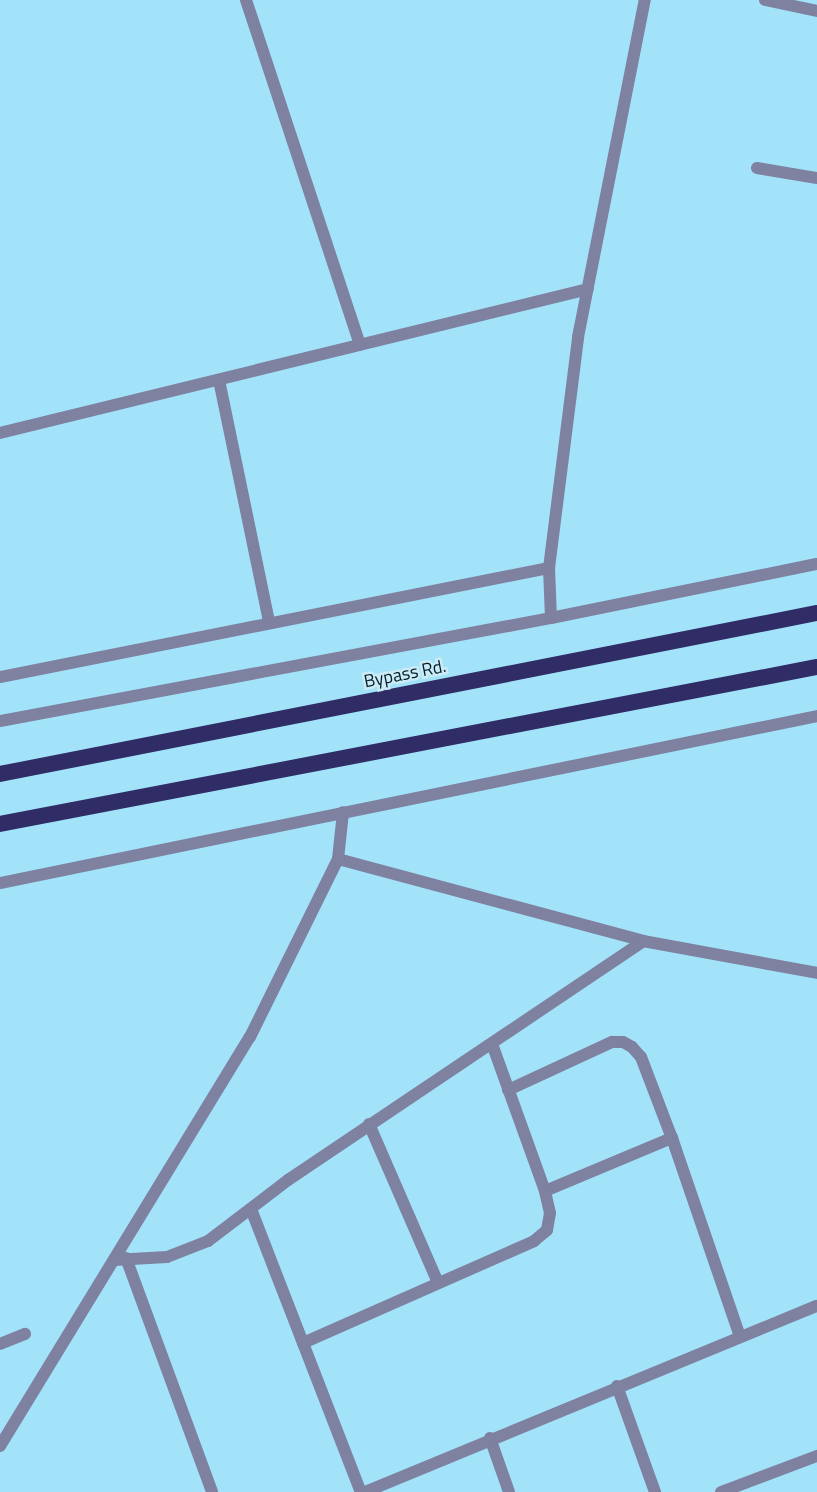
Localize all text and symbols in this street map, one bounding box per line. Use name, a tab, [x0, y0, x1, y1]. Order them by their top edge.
street label: Bypass Rd.	[362, 655, 448, 693]

